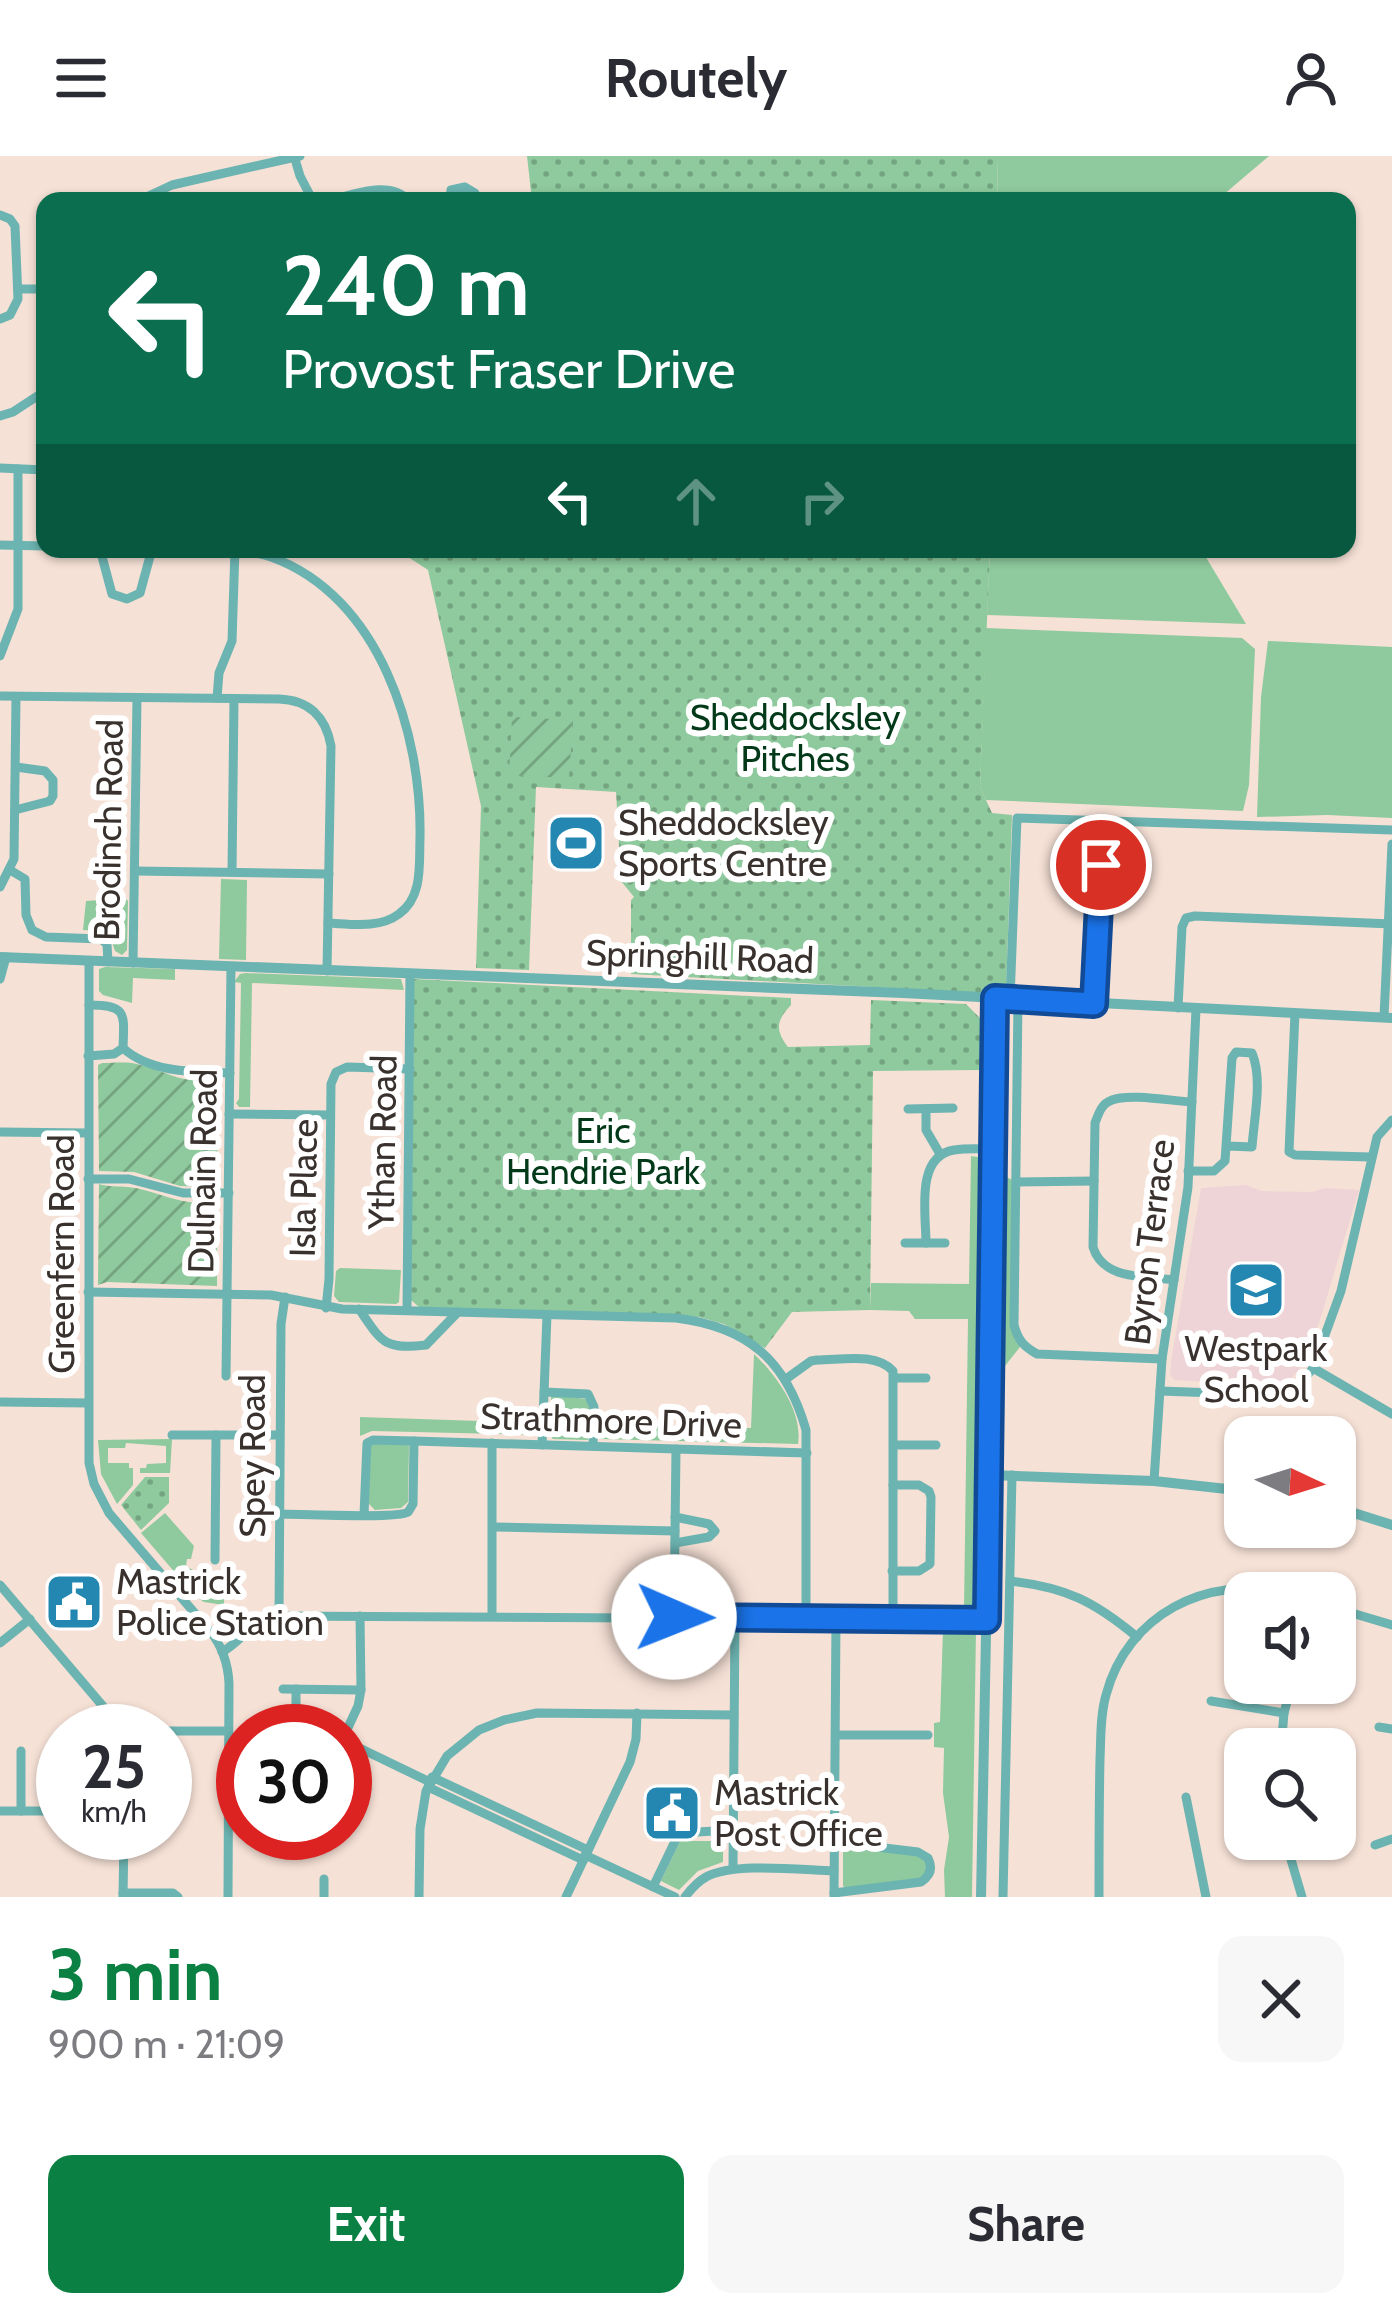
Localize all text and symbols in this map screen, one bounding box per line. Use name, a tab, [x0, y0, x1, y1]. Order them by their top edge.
icon: menu	[48, 45, 114, 111]
text: Routely	[605, 45, 787, 111]
icon: person	[1278, 45, 1344, 111]
text: 240 m	[282, 234, 530, 336]
icon: left	[84, 240, 240, 396]
text: Provost Fraser Drive	[282, 336, 735, 402]
icon: left	[537, 468, 603, 534]
icon: ahead	[663, 468, 729, 534]
icon: right	[789, 468, 855, 534]
park label: Sheddocksley Pitches	[690, 695, 900, 780]
street label: Brodinch Road	[84, 719, 132, 941]
place label: Sheddocksley Sports Centre	[618, 800, 829, 885]
sports icon: Sheddocksley Sports Centre	[545, 812, 607, 874]
pin	[1050, 814, 1152, 916]
icon: arrive	[1068, 832, 1134, 898]
street label: Springhill Road	[585, 930, 815, 982]
street label: Ythan Road	[358, 1054, 406, 1231]
street label: Dulnain Road	[178, 1068, 226, 1274]
park label: Eric Hendrie Park	[506, 1108, 701, 1193]
street label: Isla Place	[280, 1118, 326, 1258]
street label: Greenfern Road	[39, 1134, 83, 1374]
street label: Byron Terrace	[1115, 1137, 1183, 1347]
school or university icon: Westpark School	[1225, 1259, 1287, 1321]
place label: Westpark School	[1185, 1326, 1328, 1411]
street label: Spey Road	[230, 1374, 274, 1538]
street label: Strathmore Drive	[479, 1393, 743, 1447]
north arrow	[1224, 1416, 1356, 1548]
map controls	[1224, 1416, 1356, 1860]
position arrow	[611, 1554, 737, 1680]
place label: Mastrick Police Station	[116, 1559, 324, 1644]
public building icon: Mastrick Police Station	[43, 1571, 105, 1633]
button: sound	[1224, 1572, 1356, 1704]
speed limit sign: 30	[216, 1704, 372, 1860]
button: search	[1224, 1728, 1356, 1860]
text: 25	[82, 1730, 146, 1803]
place label: Mastrick Post Office	[714, 1770, 883, 1855]
public building icon: Mastrick Post Office	[641, 1782, 703, 1844]
text: km/h	[81, 1793, 147, 1830]
text: 3 min	[48, 1931, 223, 2018]
button: close	[1218, 1936, 1344, 2062]
text: 900 m · 21:09	[48, 2020, 285, 2068]
button: Exit	[48, 2155, 684, 2293]
button: Share	[708, 2155, 1344, 2293]

